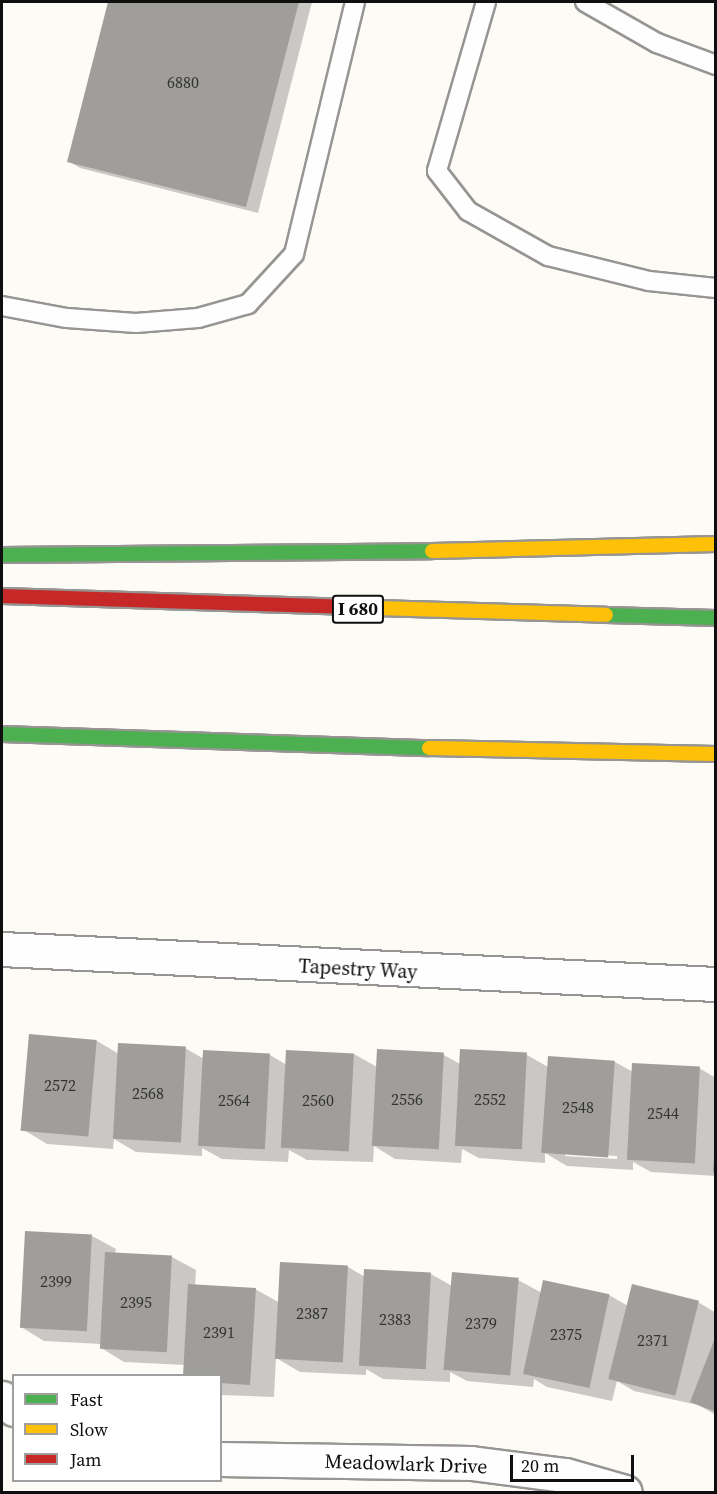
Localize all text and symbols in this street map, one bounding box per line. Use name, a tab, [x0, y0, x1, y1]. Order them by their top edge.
house number: 6880	[167, 72, 199, 92]
road number: I 680	[331, 594, 385, 624]
street label: Tapestry Way	[298, 954, 418, 984]
house number: 2572	[44, 1075, 76, 1095]
house number: 2568	[132, 1083, 164, 1103]
house number: 2556	[391, 1089, 423, 1109]
house number: 2552	[474, 1089, 506, 1109]
house number: 2564	[218, 1090, 250, 1110]
house number: 2560	[302, 1090, 334, 1110]
house number: 2548	[562, 1097, 594, 1117]
house number: 2544	[647, 1103, 679, 1123]
house number: 2399	[40, 1271, 72, 1291]
house number: 2395	[120, 1292, 152, 1312]
house number: 2387	[296, 1303, 328, 1323]
house number: 2383	[379, 1309, 411, 1329]
house number: 2379	[465, 1313, 497, 1333]
house number: 2391	[203, 1322, 235, 1342]
house number: 2375	[550, 1324, 582, 1344]
house number: 2371	[637, 1330, 669, 1350]
legend	[12, 1374, 222, 1482]
text: Fast	[70, 1387, 103, 1412]
text: Slow	[70, 1417, 108, 1442]
scale bar	[513, 1443, 638, 1481]
text: Jam	[70, 1447, 102, 1472]
street label: Meadowlark Drive	[324, 1449, 488, 1479]
text: 20 m	[521, 1453, 559, 1478]

